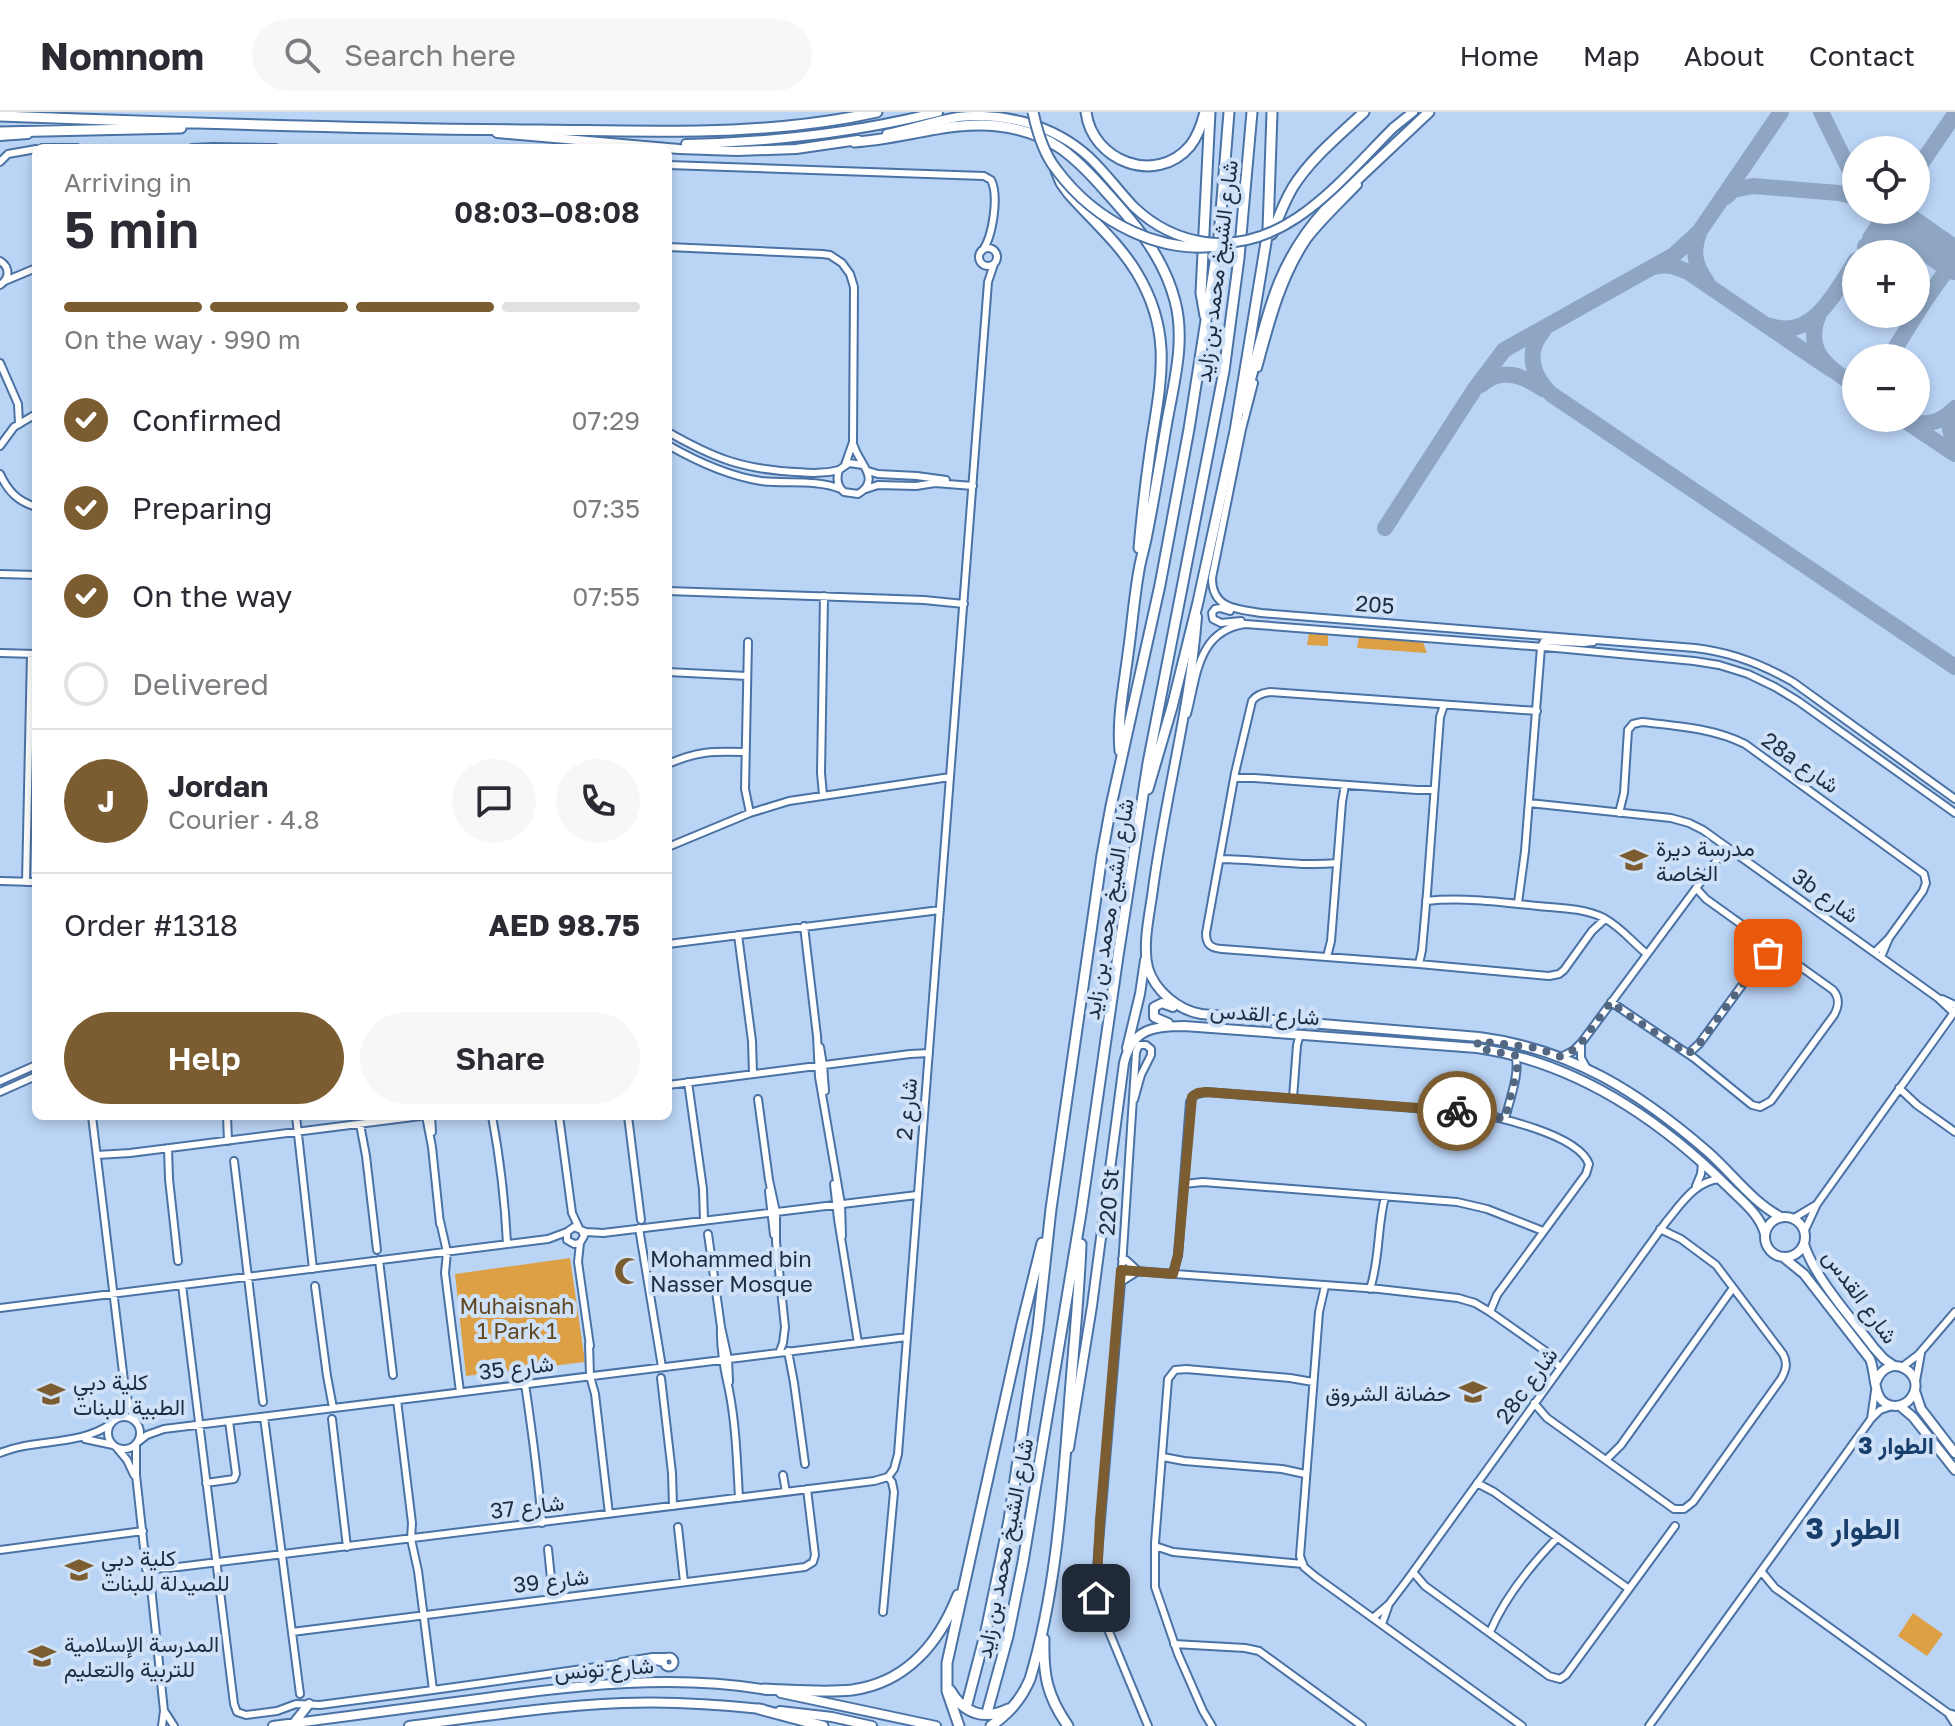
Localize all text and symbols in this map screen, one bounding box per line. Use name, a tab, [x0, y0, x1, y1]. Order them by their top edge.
search box	[252, 19, 812, 91]
text: Nomnom	[40, 33, 204, 78]
icon: search	[280, 33, 324, 77]
text: Search here	[344, 37, 516, 73]
text: Home	[1460, 39, 1539, 72]
text: Map	[1583, 39, 1640, 72]
text: About	[1684, 39, 1765, 72]
text: Contact	[1809, 39, 1915, 72]
map controls	[1842, 136, 1930, 432]
button: locate	[1842, 136, 1930, 224]
street label: شارع الشيخ محمد بن زايد	[1189, 158, 1245, 384]
text: Arriving in	[64, 167, 192, 198]
text: 08:03–08:08	[454, 194, 640, 230]
text: 5 min	[64, 197, 199, 259]
button: +	[1842, 240, 1930, 328]
text: On the way · 990 m	[64, 324, 301, 355]
button: −	[1842, 344, 1930, 432]
icon: check	[64, 398, 108, 442]
text: Confirmed	[132, 402, 282, 438]
text: 07:29	[571, 405, 640, 436]
icon: check	[64, 486, 108, 530]
text: Preparing	[132, 490, 273, 526]
text: 07:35	[572, 493, 640, 524]
icon: check	[64, 574, 108, 618]
text: On the way	[132, 578, 292, 614]
text: 07:55	[572, 581, 640, 612]
street label: 205	[1354, 589, 1396, 619]
text: Delivered	[132, 666, 269, 702]
street label: 28a شارع	[1756, 726, 1845, 800]
button: chat	[452, 759, 536, 843]
button: phone	[556, 759, 640, 843]
text: Jordan	[168, 768, 268, 804]
text: J	[97, 783, 115, 819]
street label: شارع الشيخ محمد بن زايد	[1077, 796, 1141, 1022]
text: Courier · 4.8	[168, 804, 320, 835]
place label: مدرسة ديرة الخاصة	[1656, 834, 1755, 886]
school or university icon: مدرسة ديرة الخاصة	[1619, 845, 1649, 875]
street label: 3b شارع	[1786, 862, 1865, 930]
text: Order #1318	[64, 907, 238, 943]
text: AED 98.75	[489, 907, 640, 943]
pin	[1734, 919, 1802, 987]
icon: bag	[1746, 931, 1790, 975]
street label: شارع القدس	[1209, 996, 1321, 1032]
button: Help	[64, 1012, 344, 1104]
button: Share	[360, 1012, 640, 1104]
courier	[1417, 1071, 1497, 1151]
street label: شارع 2	[890, 1077, 924, 1141]
icon: bike	[1435, 1089, 1479, 1133]
street label: 220 St	[1092, 1168, 1124, 1236]
street label: شارع القدس	[1816, 1244, 1904, 1350]
place label: Mohammed bin Nasser Mosque	[650, 1245, 813, 1297]
mosque icon: Mohammed bin Nasser Mosque	[613, 1256, 643, 1286]
park label: Muhaisnah 1 Park 1	[459, 1292, 575, 1344]
street label: 28c شارع	[1489, 1341, 1564, 1430]
street label: شارع 35	[477, 1349, 555, 1387]
place label: كلية دبي الطبية للبنات	[73, 1368, 185, 1420]
school or university icon: حضانة الشروق	[1458, 1377, 1488, 1407]
school or university icon: كلية دبي الطبية للبنات	[36, 1379, 66, 1409]
place label: حضانة الشروق	[1325, 1379, 1451, 1407]
district label: الطوار 3	[1858, 1430, 1934, 1461]
street label: شارع الشيخ محمد بن زايد	[969, 1436, 1041, 1661]
street label: شارع 37	[488, 1488, 566, 1526]
district label: الطوار 3	[1805, 1510, 1901, 1547]
place label: كلية دبي للصيدلة للبنات	[101, 1544, 230, 1596]
school or university icon: كلية دبي للصيدلة للبنات	[64, 1555, 94, 1585]
street label: شارع 39	[512, 1562, 591, 1600]
pin	[1062, 1564, 1130, 1632]
icon: home	[1074, 1576, 1118, 1620]
place label: المدرسة الإسلامية للتربية والتعليم	[64, 1630, 219, 1684]
school or university icon: المدرسة الإسلامية للتربية والتعليم	[27, 1641, 57, 1671]
street label: شارع تونس	[553, 1651, 655, 1687]

